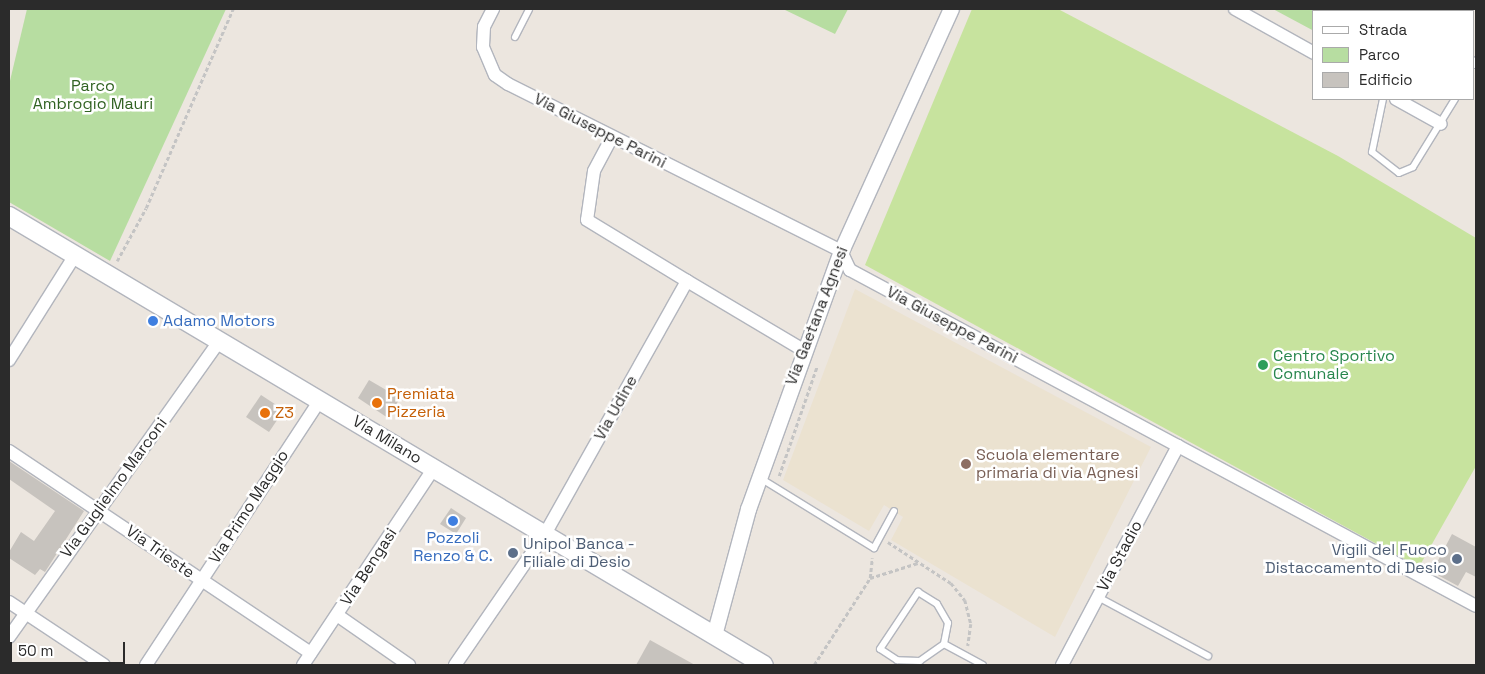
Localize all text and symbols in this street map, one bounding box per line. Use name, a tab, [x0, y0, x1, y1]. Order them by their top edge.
legend	[1312, 10, 1475, 100]
text: Strada	[1359, 20, 1407, 39]
text: Parco	[1359, 45, 1400, 64]
text: Edificio	[1359, 70, 1413, 89]
park label: Parco Ambrogio Mauri	[33, 76, 153, 114]
street label: Via Giuseppe Parini	[531, 89, 669, 173]
street label: Via Gaetana Agnesi	[782, 244, 852, 388]
street label: Via Giuseppe Parini	[883, 282, 1021, 368]
place label: Adamo Motors	[163, 311, 275, 331]
marker: Adamo Motors	[147, 315, 159, 327]
place label: Centro Sportivo Comunale	[1273, 346, 1395, 384]
marker: Centro Sportivo Comunale	[1257, 359, 1269, 371]
street label: Via Udine	[590, 372, 642, 444]
place label: Premiata Pizzeria	[387, 384, 455, 422]
marker: Premiata Pizzeria	[371, 397, 383, 409]
place label: Z3	[275, 403, 294, 423]
marker: Z3	[259, 407, 271, 419]
street label: Via Milano	[349, 412, 425, 468]
street label: Via Guglielmo Marconi	[57, 414, 171, 562]
place label: Scuola elementare primaria di via Agnesi	[976, 445, 1139, 483]
street label: Via Primo Maggio	[205, 447, 293, 567]
marker: Scuola elementare primaria di via Agnesi	[960, 458, 972, 470]
marker: Pozzoli Renzo & C.	[447, 515, 459, 527]
street label: Via Stadio	[1093, 517, 1147, 595]
street label: Via Trieste	[122, 521, 198, 583]
street label: Via Bengasi	[337, 525, 401, 609]
place label: Pozzoli Renzo & C.	[413, 528, 493, 566]
place label: Unipol Banca - Filiale di Desio	[523, 534, 635, 572]
place label: Vigili del Fuoco Distaccamento di Desio	[1265, 540, 1447, 578]
marker: Unipol Banca - Filiale di Desio	[507, 547, 519, 559]
marker: Vigili del Fuoco Distaccamento di Desio	[1451, 553, 1463, 565]
scale bar	[12, 632, 128, 664]
text: 50 m	[18, 641, 53, 660]

